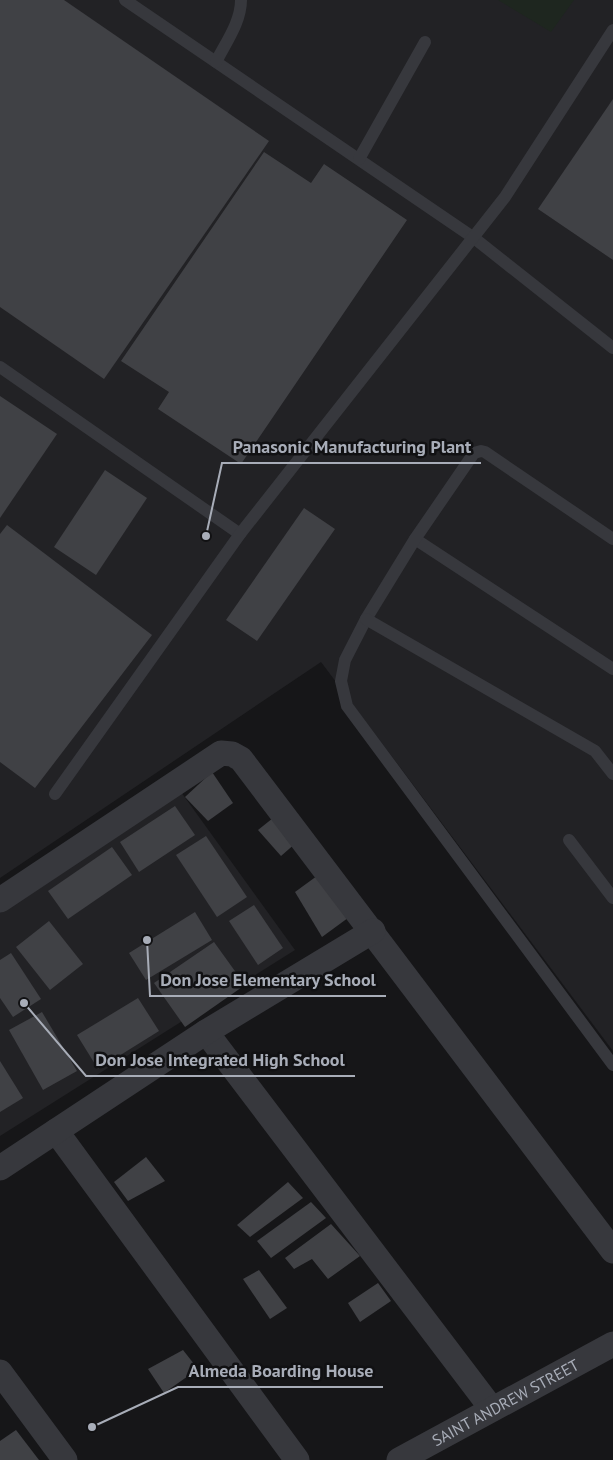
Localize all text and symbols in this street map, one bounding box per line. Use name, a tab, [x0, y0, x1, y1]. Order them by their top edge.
callout: Panasonic Manufacturing Plant	[222, 430, 481, 463]
text: Panasonic Manufacturing Plant	[233, 435, 472, 458]
callout: Don Jose Elementary School	[150, 963, 386, 996]
text: Don Jose Elementary School	[160, 968, 377, 991]
callout: Don Jose Integrated High School	[86, 1043, 355, 1076]
text: Don Jose Integrated High School	[95, 1048, 346, 1071]
callout: Almeda Boarding House	[178, 1354, 383, 1387]
street label: SAINT ANDREW STREET	[428, 1354, 582, 1450]
text: Almeda Boarding House	[189, 1359, 373, 1382]

